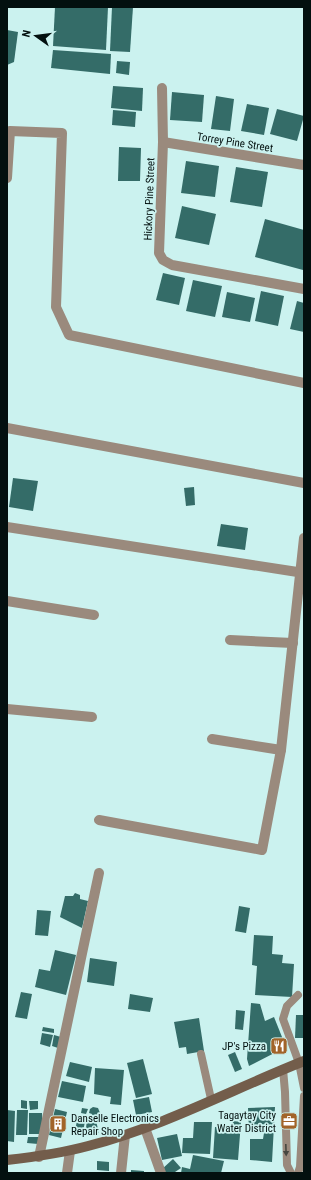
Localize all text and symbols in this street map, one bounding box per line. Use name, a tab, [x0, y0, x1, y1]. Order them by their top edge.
north arrow	[16, 16, 56, 56]
text: N	[20, 29, 34, 39]
street label: Torrey Pine Street	[196, 130, 274, 155]
street label: Hickory Pine Street	[142, 157, 157, 241]
restaurant icon: JP's Pizza	[269, 1036, 289, 1056]
place label: JP's Pizza	[222, 1040, 266, 1053]
place label: Tagaytay City Water District	[217, 1109, 276, 1135]
office icon: Tagaytay City Water District	[279, 1111, 299, 1131]
place label: Danselle Electronics Repair Shop	[71, 1112, 159, 1138]
building icon: Danselle Electronics Repair Shop	[48, 1114, 68, 1134]
one-way arrow	[283, 1144, 289, 1157]

